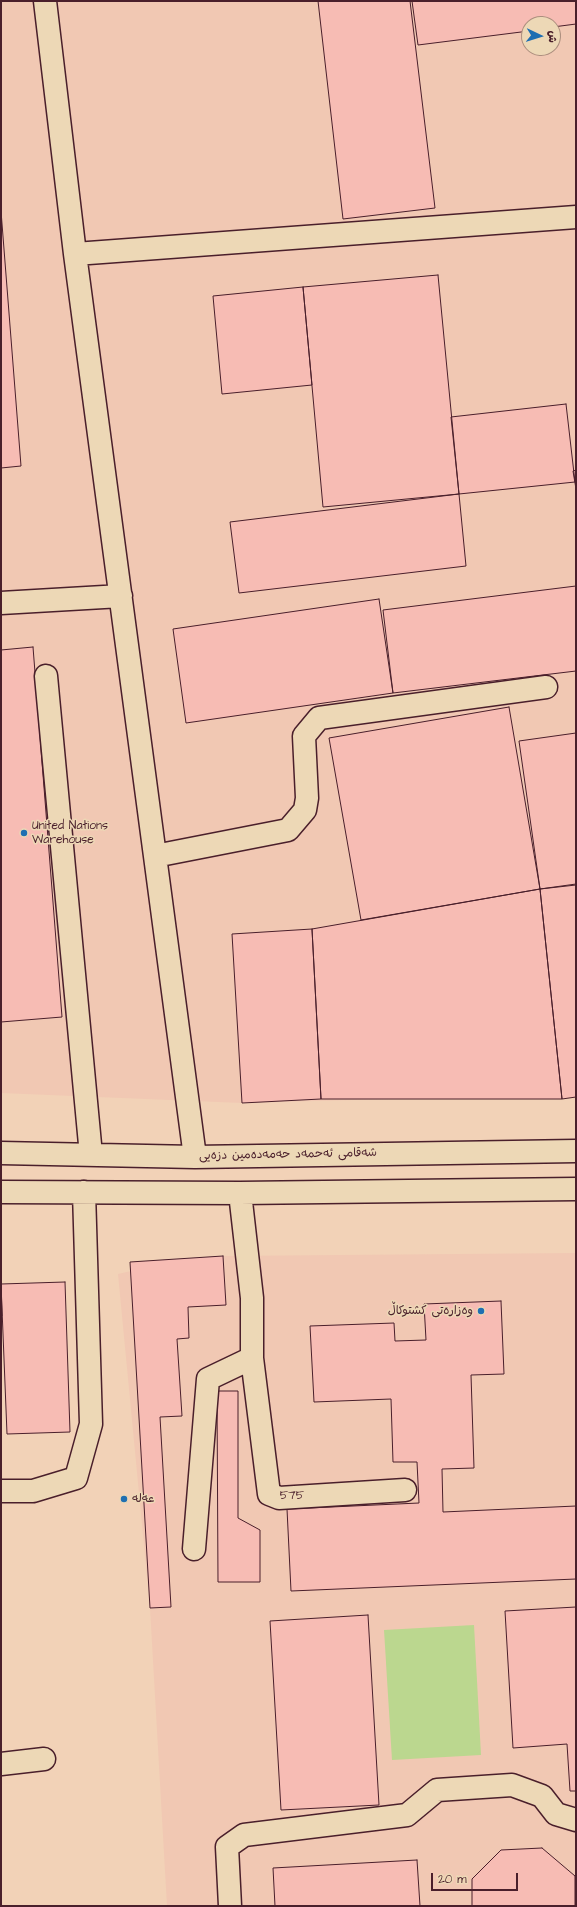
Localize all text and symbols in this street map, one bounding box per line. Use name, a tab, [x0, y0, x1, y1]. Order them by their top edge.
north arrow	[521, 16, 561, 56]
text: ش	[545, 30, 560, 43]
place label: United Nations Warehouse	[32, 819, 108, 847]
marker: United Nations Warehouse	[19, 828, 29, 838]
street label: شەقامی ئەحمەد حەمەدەمین دزەیی	[199, 1146, 377, 1164]
place label: وەزارەتی کشتوکاڵ	[388, 1304, 473, 1318]
marker: وەزارەتی کشتوکاڵ	[476, 1306, 486, 1316]
street label: 575	[280, 1489, 304, 1503]
place label: عەلە	[132, 1492, 155, 1506]
marker: عەلە	[119, 1494, 129, 1504]
scale bar	[433, 1865, 520, 1891]
text: 20 m	[438, 1871, 467, 1888]

